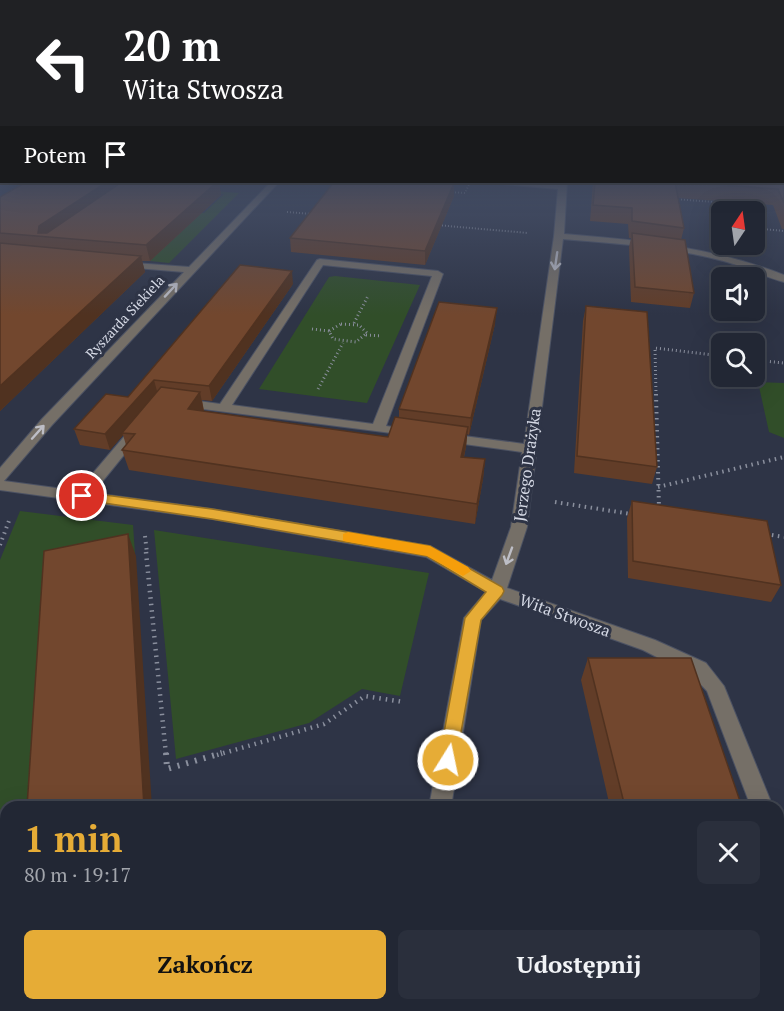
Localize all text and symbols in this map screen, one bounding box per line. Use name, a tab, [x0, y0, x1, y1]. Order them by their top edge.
text: 20 m	[123, 17, 221, 73]
icon: left	[24, 24, 102, 102]
text: Wita Stwosza	[123, 71, 284, 107]
icon: arrive	[99, 138, 132, 171]
text: Potem	[24, 140, 87, 169]
north arrow	[711, 201, 765, 255]
map controls	[711, 201, 765, 387]
one-way arrow	[550, 250, 561, 270]
button: sound	[711, 267, 765, 321]
street label: Ryszarda Siekiela	[81, 271, 168, 362]
one-way arrow	[164, 283, 178, 298]
button: search	[711, 333, 765, 387]
street label: Jerzego Drażyka	[508, 407, 546, 523]
one-way arrow	[31, 425, 45, 440]
pin	[56, 470, 107, 521]
icon: arrive	[65, 479, 98, 512]
one-way arrow	[502, 546, 513, 565]
street label: Wita Stwosza	[516, 588, 614, 642]
position arrow	[416, 728, 480, 792]
text: 1 min	[24, 815, 122, 862]
button: close	[697, 821, 760, 884]
text: 80 m · 19:17	[24, 861, 131, 888]
button: Zakończ	[24, 930, 386, 999]
button: Udostępnij	[398, 930, 760, 999]

